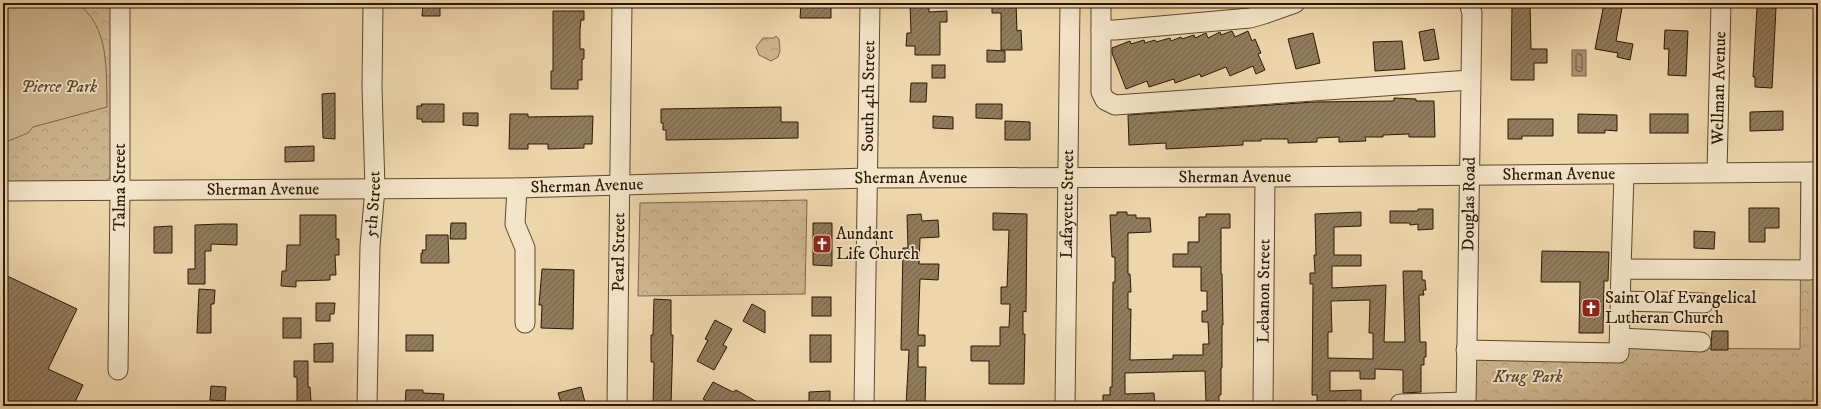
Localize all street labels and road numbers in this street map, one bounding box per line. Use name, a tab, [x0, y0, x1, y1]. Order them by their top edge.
street label: Wellman Avenue	[1707, 31, 1731, 146]
street label: South 4th Street	[857, 40, 880, 152]
street label: Talma Street	[109, 143, 131, 231]
street label: Lafayette Street	[1056, 149, 1079, 259]
street label: Douglas Road	[1457, 156, 1481, 251]
street label: Sherman Avenue	[1502, 163, 1615, 186]
street label: Sherman Avenue	[1178, 166, 1291, 188]
street label: Sherman Avenue	[854, 167, 967, 189]
street label: 5th Street	[360, 170, 386, 238]
street label: Sherman Avenue	[530, 173, 644, 199]
street label: Sherman Avenue	[207, 178, 319, 201]
street label: Pearl Street	[607, 212, 630, 292]
street label: Lebanon Street	[1253, 238, 1275, 343]

